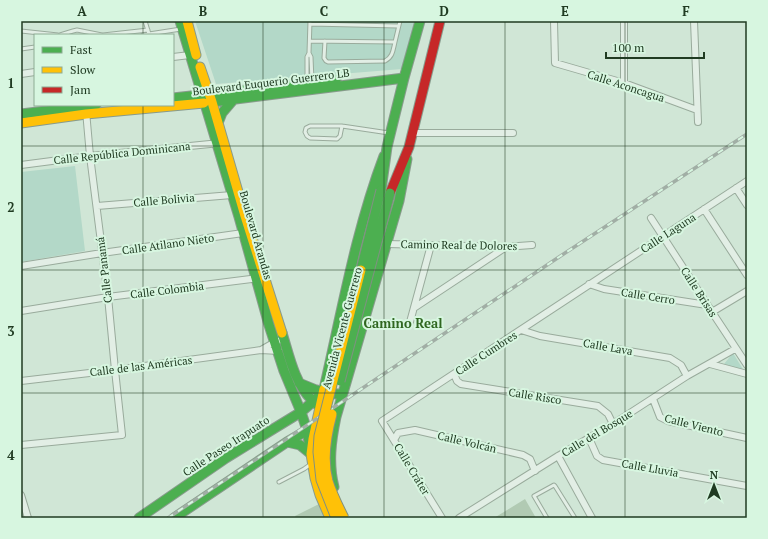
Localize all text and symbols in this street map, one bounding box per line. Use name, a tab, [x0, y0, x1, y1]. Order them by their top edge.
text: A	[77, 2, 87, 20]
text: B	[199, 2, 207, 20]
text: C	[320, 2, 328, 20]
text: D	[439, 2, 449, 20]
text: E	[561, 2, 569, 20]
text: F	[682, 2, 690, 20]
legend	[34, 34, 174, 106]
scale bar	[606, 34, 704, 60]
text: 100 m	[612, 40, 645, 55]
text: Fast	[70, 42, 93, 57]
text: Slow	[70, 62, 96, 77]
street label: Boulevard Euquerio Guerrero LB	[192, 65, 350, 99]
street label: Calle Aconcagua	[586, 67, 667, 105]
text: 1	[7, 74, 15, 92]
text: Jam	[70, 82, 91, 97]
street label: Calle República Dominicana	[53, 139, 192, 167]
street label: Boulevard Arandas	[237, 189, 275, 281]
street label: Calle Bolivia	[133, 190, 196, 210]
text: 2	[7, 198, 15, 216]
street label: Calle Laguna	[638, 210, 699, 256]
street label: Calle Atilano Nieto	[121, 231, 215, 257]
street label: Calle Panamá	[93, 236, 115, 304]
street label: Camino Real de Dolores	[401, 237, 518, 253]
street label: Calle Brisas	[678, 264, 720, 320]
street label: Avenida Vicente Guerrero	[319, 266, 365, 390]
street label: Calle Colombia	[129, 278, 205, 301]
street label: Calle Cerro	[620, 285, 676, 307]
district label: Camino Real	[364, 314, 442, 332]
text: 3	[7, 322, 15, 340]
street label: Calle Cumbres	[452, 328, 520, 378]
street label: Calle Lava	[582, 336, 634, 358]
street label: Calle de las Américas	[89, 353, 193, 379]
street label: Calle Risco	[507, 385, 563, 407]
street label: Calle del Bosque	[559, 406, 636, 460]
street label: Calle Viento	[663, 411, 725, 439]
street label: Calle Paseo Irapuato	[180, 413, 272, 479]
street label: Calle Volcán	[436, 428, 498, 456]
street label: Calle Cráter	[391, 440, 433, 498]
text: 4	[7, 446, 15, 464]
street label: Calle Lluvia	[620, 456, 680, 480]
north arrow	[694, 465, 734, 505]
text: N	[710, 468, 719, 482]

